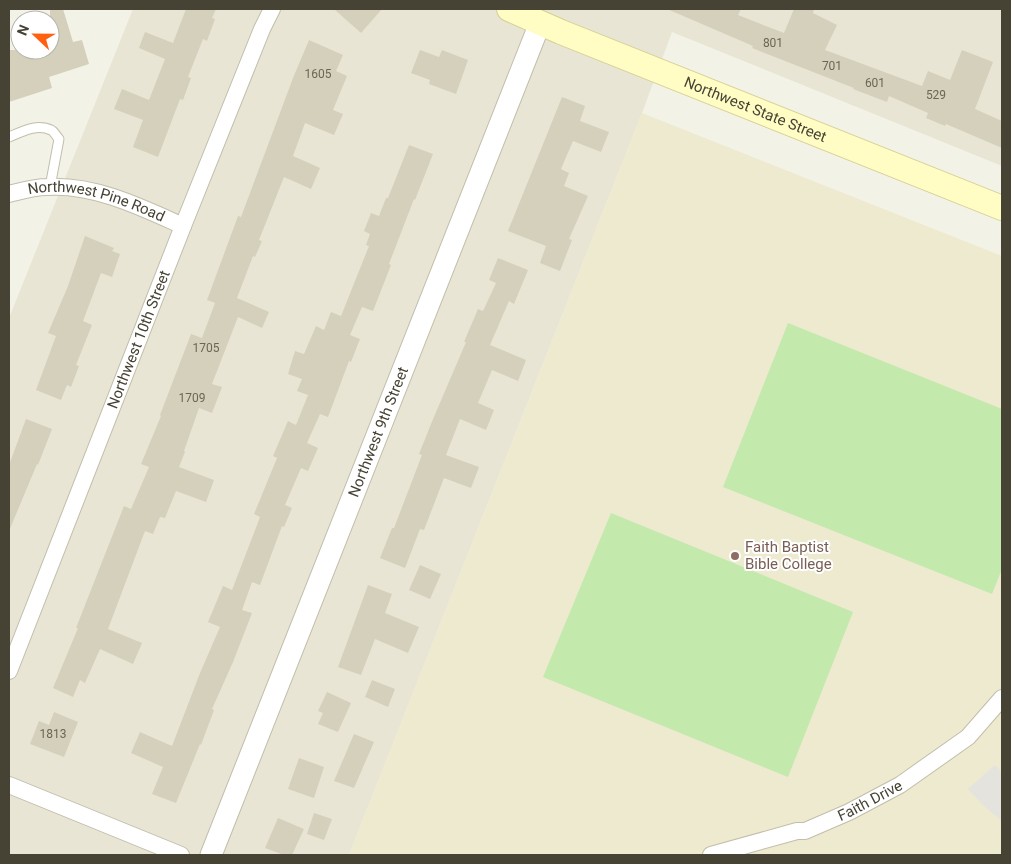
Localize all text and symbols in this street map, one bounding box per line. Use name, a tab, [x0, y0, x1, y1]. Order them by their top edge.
north arrow	[10, 10, 60, 60]
text: N	[14, 23, 32, 38]
house number: 801	[763, 36, 783, 50]
house number: 701	[822, 59, 842, 73]
house number: 1605	[305, 67, 332, 81]
street label: Northwest State Street	[681, 73, 829, 146]
house number: 601	[865, 76, 885, 90]
house number: 529	[926, 88, 946, 102]
street label: Northwest Pine Road	[26, 178, 168, 226]
street label: Northwest 10th Street	[103, 268, 174, 411]
house number: 1705	[193, 341, 220, 355]
street label: Northwest 9th Street	[344, 364, 412, 500]
house number: 1709	[179, 391, 205, 405]
place label: Faith Baptist Bible College	[745, 538, 832, 573]
marker: Faith Baptist Bible College	[729, 550, 741, 562]
house number: 1813	[40, 727, 66, 741]
street label: Faith Drive	[835, 776, 905, 825]

